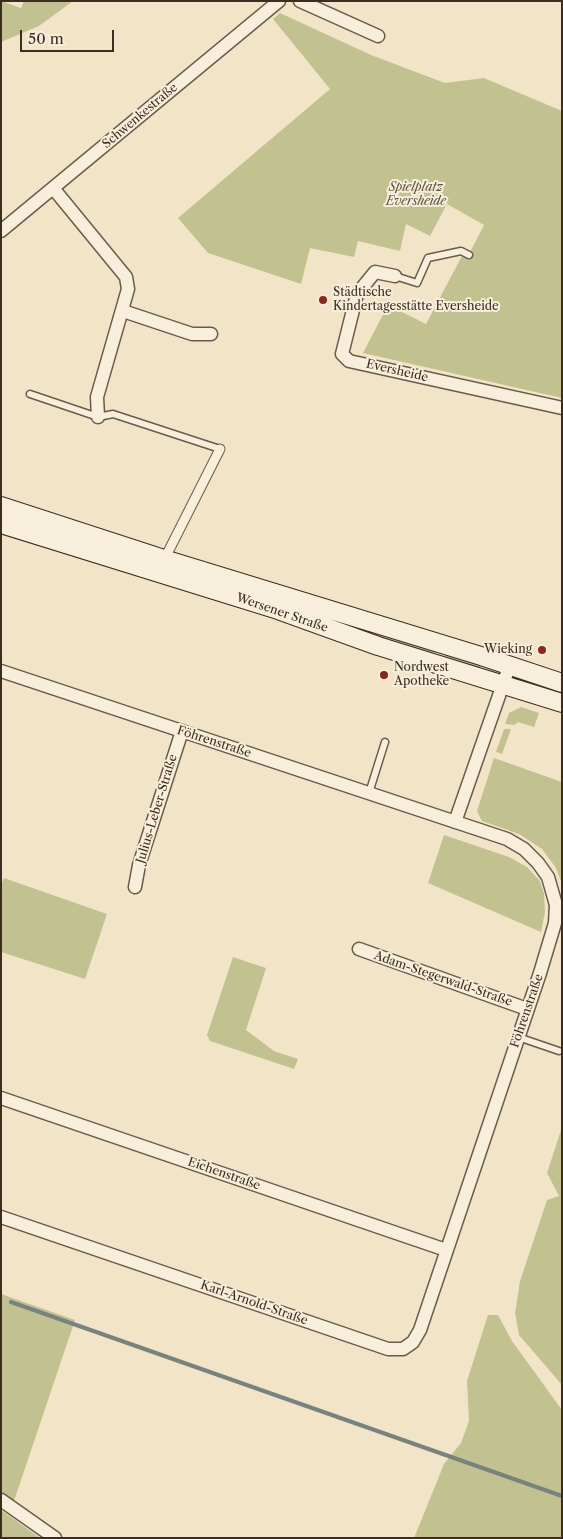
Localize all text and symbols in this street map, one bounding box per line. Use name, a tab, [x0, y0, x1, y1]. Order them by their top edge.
scale bar	[22, 20, 116, 52]
text: 50 m	[28, 29, 64, 48]
street label: Schwenkestraße	[100, 80, 180, 152]
park label: Spielplatz Eversheide	[386, 181, 446, 209]
place label: Städtische Kindertagesstätte Eversheide	[333, 286, 499, 314]
marker: Städtische Kindertagesstätte Eversheide	[317, 294, 329, 306]
street label: Eversheide	[365, 357, 429, 385]
street label: Wersener Straße	[234, 591, 330, 635]
place label: Wieking	[484, 643, 532, 657]
marker: Wieking	[536, 644, 548, 656]
place label: Nordwest Apotheke	[394, 661, 449, 689]
marker: Nordwest Apotheke	[378, 669, 390, 681]
street label: Föhrenstraße	[175, 723, 253, 761]
street label: Julius-Leber-Straße	[134, 753, 180, 865]
street label: Adam-Stegerwald-Straße	[372, 949, 514, 1009]
street label: Föhrenstraße	[508, 972, 546, 1050]
street label: Eichenstraße	[186, 1155, 262, 1193]
street label: Karl-Arnold-Straße	[198, 1278, 310, 1328]

